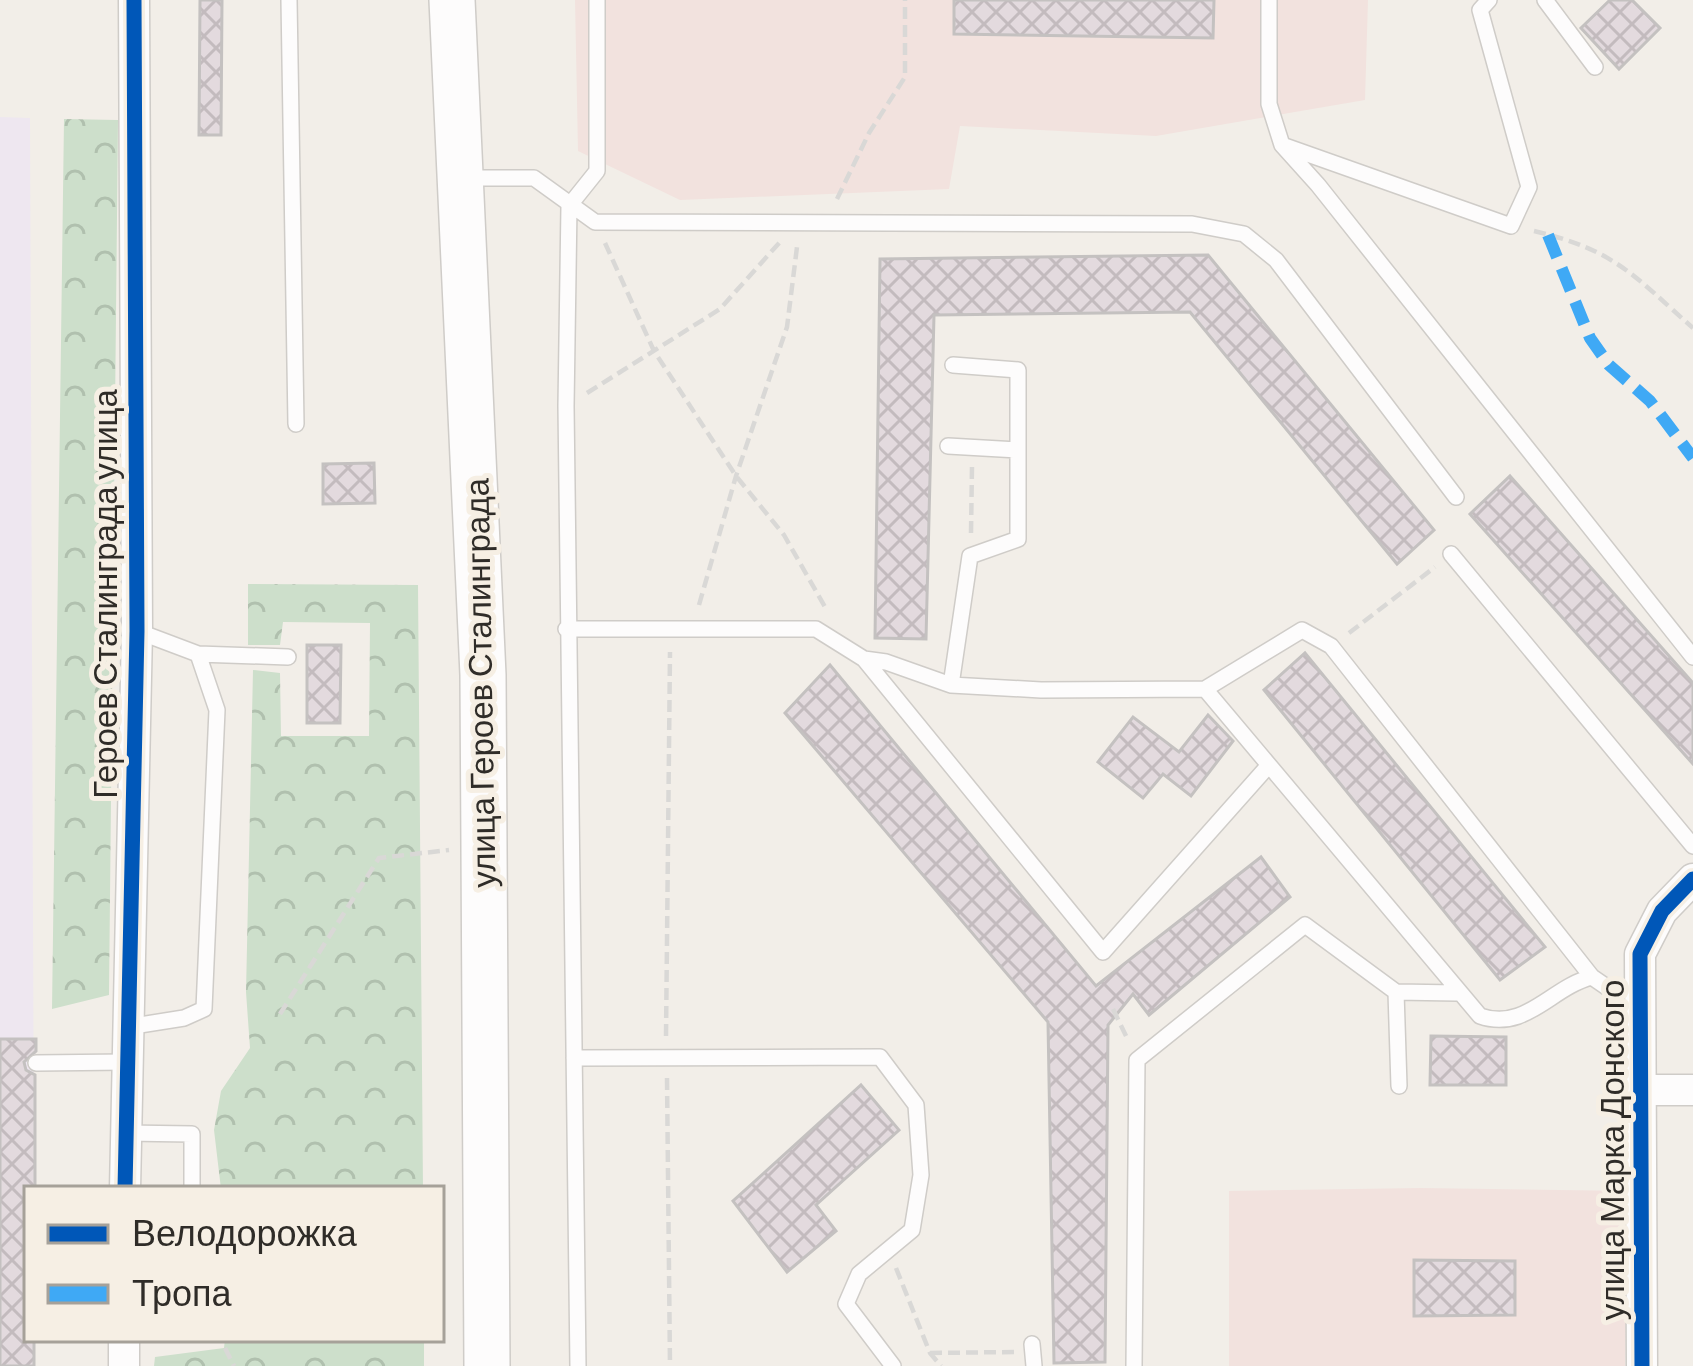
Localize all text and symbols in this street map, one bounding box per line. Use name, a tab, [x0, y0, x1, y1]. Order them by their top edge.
street label: Героев Сталинграда улица	[84, 388, 124, 799]
street label: улица Героев Сталинграда	[455, 477, 503, 888]
street label: улица Марка Донского	[1591, 980, 1631, 1320]
legend	[24, 1186, 444, 1342]
text: Велодорожка	[132, 1210, 358, 1254]
text: Тропа	[132, 1270, 233, 1314]

